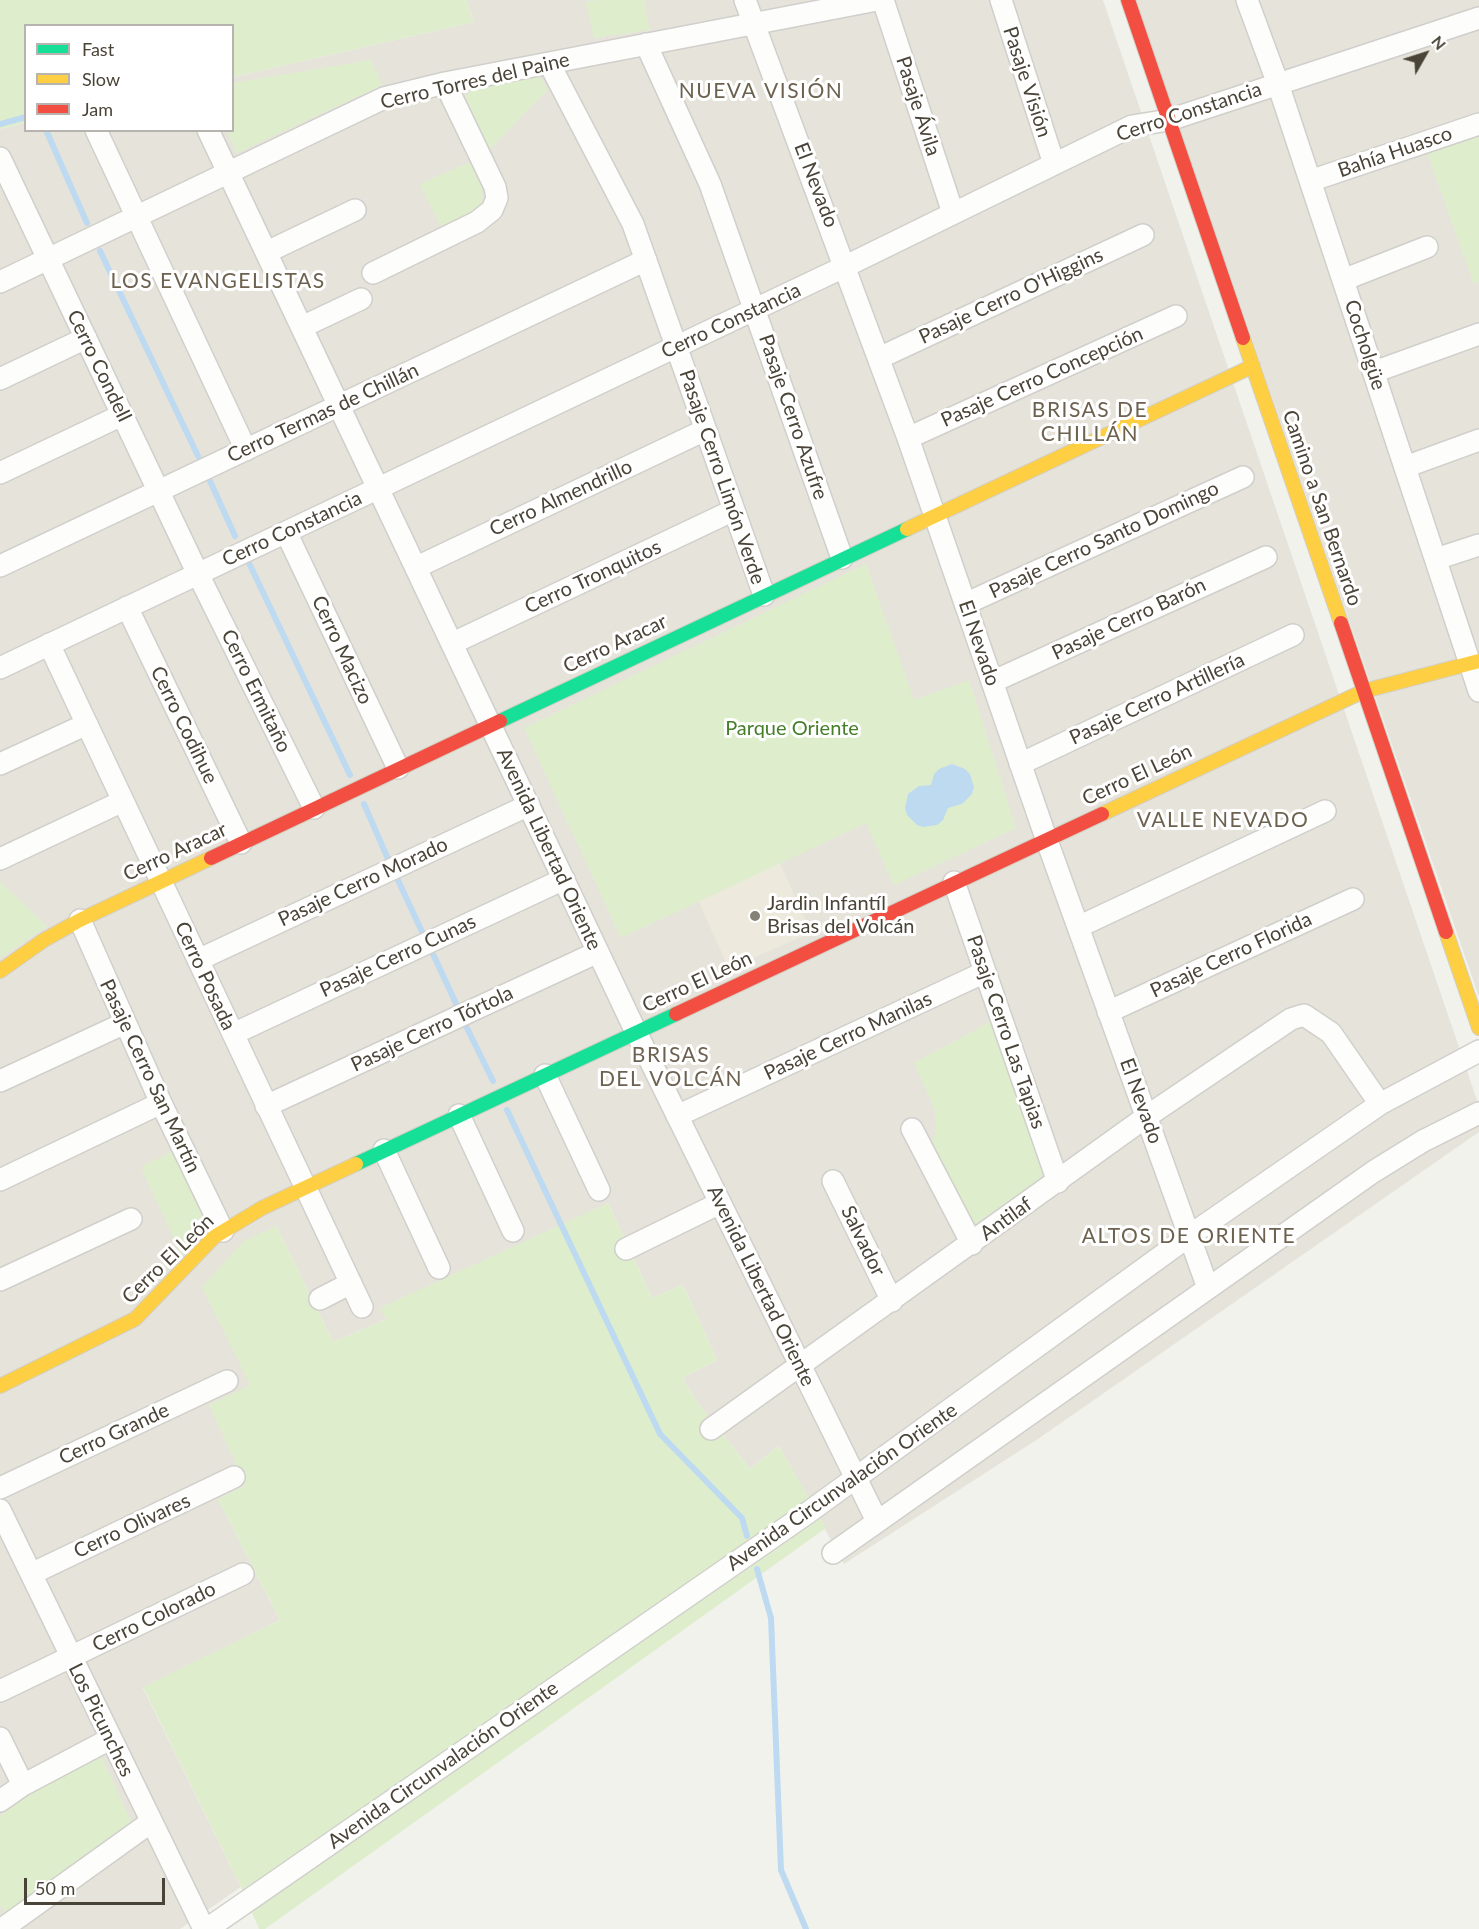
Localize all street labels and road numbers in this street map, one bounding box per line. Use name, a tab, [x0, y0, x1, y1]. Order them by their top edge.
street label: Pasaje Visión	[998, 24, 1056, 140]
street label: Cerro Torres del Paine	[378, 48, 572, 114]
street label: Pasaje Ávila	[891, 53, 945, 159]
street label: Cerro Constancia	[1113, 77, 1265, 147]
street label: Bahía Huasco	[1335, 121, 1455, 183]
street label: El Nevado	[789, 139, 843, 231]
street label: Pasaje Cerro O'Higgins	[915, 243, 1107, 349]
street label: Cerro Constancia	[657, 278, 805, 364]
street label: Cocholgüe	[1339, 297, 1391, 393]
street label: Cerro Condell	[62, 306, 136, 426]
street label: Pasaje Cerro Concepción	[937, 322, 1147, 432]
street label: Pasaje Cerro Azufre	[753, 331, 833, 503]
street label: Cerro Termas de Chillán	[223, 358, 423, 468]
street label: Pasaje Cerro Limón Verde	[674, 367, 770, 587]
street label: Camino a San Bernardo	[1277, 407, 1367, 609]
street label: Cerro Almendrillo	[486, 454, 636, 542]
street label: Pasaje Cerro Santo Domingo	[985, 476, 1223, 604]
street label: Cerro Constancia	[218, 486, 366, 572]
street label: Cerro Tronquitos	[521, 535, 665, 619]
street label: Pasaje Cerro Barón	[1048, 573, 1210, 665]
street label: Cerro Macizo	[306, 592, 378, 708]
street label: El Nevado	[953, 597, 1005, 689]
street label: Cerro Aracar	[559, 610, 671, 678]
street label: Cerro Ermitaño	[216, 626, 296, 756]
street label: Pasaje Cerro Artillería	[1066, 648, 1248, 750]
street label: Cerro Codihue	[145, 662, 223, 788]
street label: Cerro El León	[1078, 739, 1196, 811]
street label: Avenida Libertad Oriente	[492, 744, 606, 954]
street label: Cerro Aracar	[119, 818, 231, 886]
street label: Pasaje Cerro Morado	[274, 832, 452, 932]
street label: Pasaje Cerro Florida	[1146, 907, 1316, 1003]
street label: Pasaje Cerro Cunas	[316, 909, 480, 1003]
street label: Cerro Posada	[169, 918, 241, 1034]
street label: Pasaje Cerro Las Tapias	[962, 932, 1050, 1132]
street label: Cerro El León	[638, 946, 756, 1018]
street label: Pasaje Cerro San Martín	[95, 975, 205, 1177]
street label: Pasaje Cerro Tórtola	[347, 981, 517, 1077]
street label: Pasaje Cerro Manilas	[760, 987, 936, 1085]
street label: El Nevado	[1114, 1055, 1168, 1147]
street label: Avenida Libertad Oriente	[702, 1182, 820, 1390]
street label: Antilaf	[975, 1192, 1037, 1246]
street label: Salvador	[836, 1202, 890, 1280]
street label: Cerro El León	[117, 1209, 219, 1309]
street label: Cerro Grande	[55, 1398, 173, 1470]
street label: Avenida Circunvalación Oriente	[722, 1398, 962, 1576]
street label: Cerro Olivares	[70, 1489, 194, 1563]
street label: Cerro Colorado	[88, 1577, 220, 1657]
street label: Los Picunches	[63, 1659, 139, 1781]
street label: Avenida Circunvalación Oriente	[323, 1676, 563, 1854]

